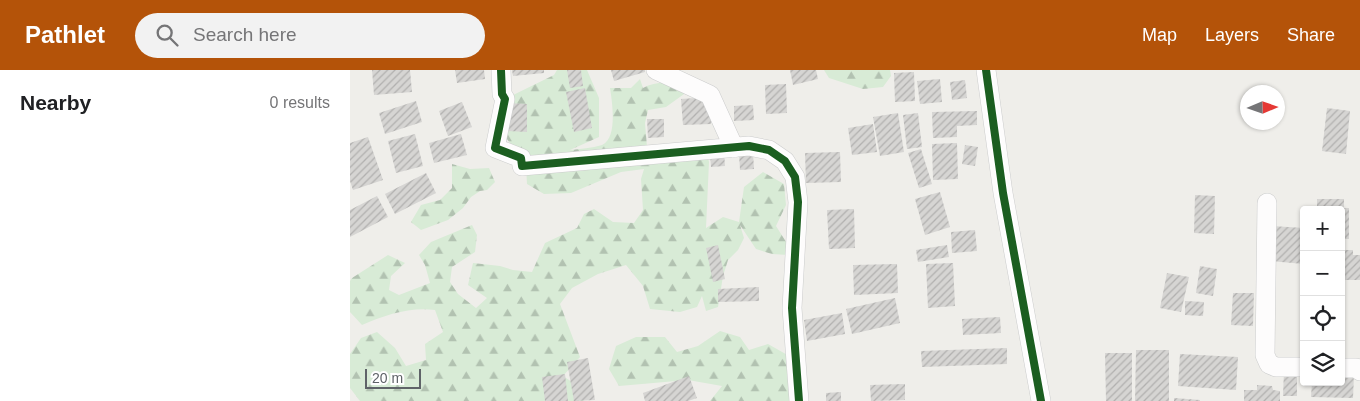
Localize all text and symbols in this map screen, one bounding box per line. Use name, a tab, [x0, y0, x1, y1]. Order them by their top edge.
search box	[135, 13, 485, 58]
text: Pathlet	[25, 21, 105, 48]
icon: search	[153, 21, 181, 49]
text: Search here	[193, 24, 297, 45]
text: Map	[1142, 25, 1177, 45]
text: Layers	[1205, 25, 1259, 45]
text: Share	[1287, 25, 1335, 45]
north arrow	[1240, 85, 1285, 130]
text: Nearby	[20, 91, 91, 114]
text: 0 results	[270, 94, 330, 111]
map controls	[1300, 206, 1345, 386]
button: +	[1300, 206, 1345, 251]
button: −	[1300, 251, 1345, 296]
button: locate	[1300, 296, 1345, 341]
button: layers	[1300, 341, 1345, 386]
scale bar	[365, 366, 421, 389]
text: 20 m	[372, 370, 403, 386]

